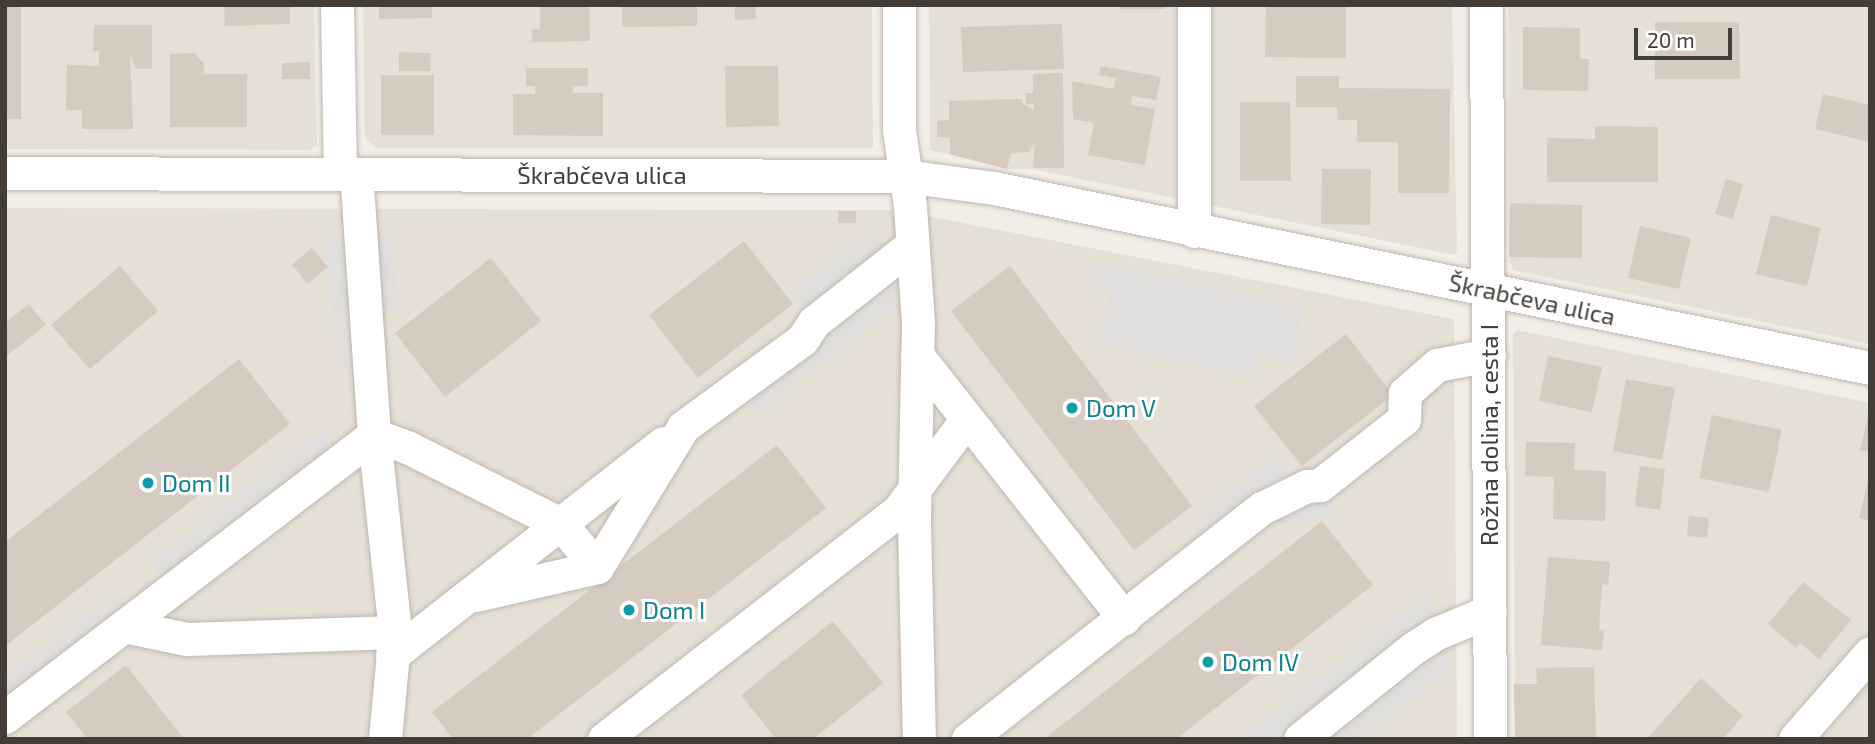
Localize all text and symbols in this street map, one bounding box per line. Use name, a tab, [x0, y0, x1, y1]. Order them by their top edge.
scale bar	[1637, 14, 1735, 58]
text: 20 m	[1647, 27, 1695, 52]
street label: Škrabčeva ulica	[517, 161, 687, 189]
street label: Škrabčeva ulica	[1446, 267, 1618, 331]
street label: Rožna dolina, cesta I	[1475, 324, 1503, 546]
place label: Dom V	[1086, 394, 1157, 422]
marker: Dom V	[1064, 400, 1080, 416]
place label: Dom II	[162, 469, 231, 497]
marker: Dom II	[140, 475, 156, 491]
place label: Dom I	[643, 596, 705, 624]
marker: Dom I	[621, 602, 637, 618]
place label: Dom IV	[1222, 648, 1299, 676]
marker: Dom IV	[1200, 654, 1216, 670]

